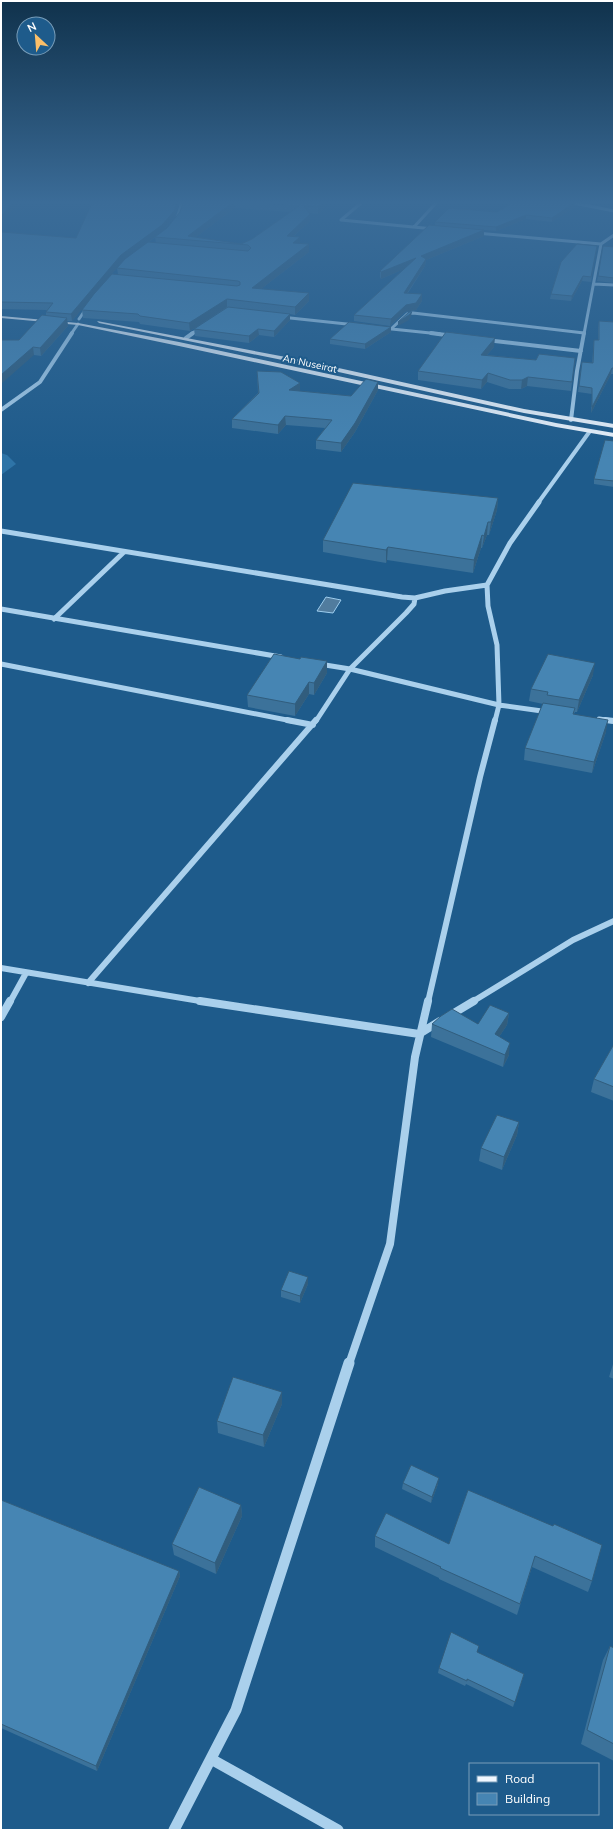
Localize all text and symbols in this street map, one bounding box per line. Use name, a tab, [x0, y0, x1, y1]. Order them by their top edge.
north arrow	[16, 16, 56, 56]
text: N	[25, 19, 38, 35]
street label: An Nuseirat	[282, 351, 339, 376]
legend	[469, 1763, 599, 1815]
text: Road	[505, 1771, 534, 1786]
text: Building	[505, 1791, 550, 1806]

